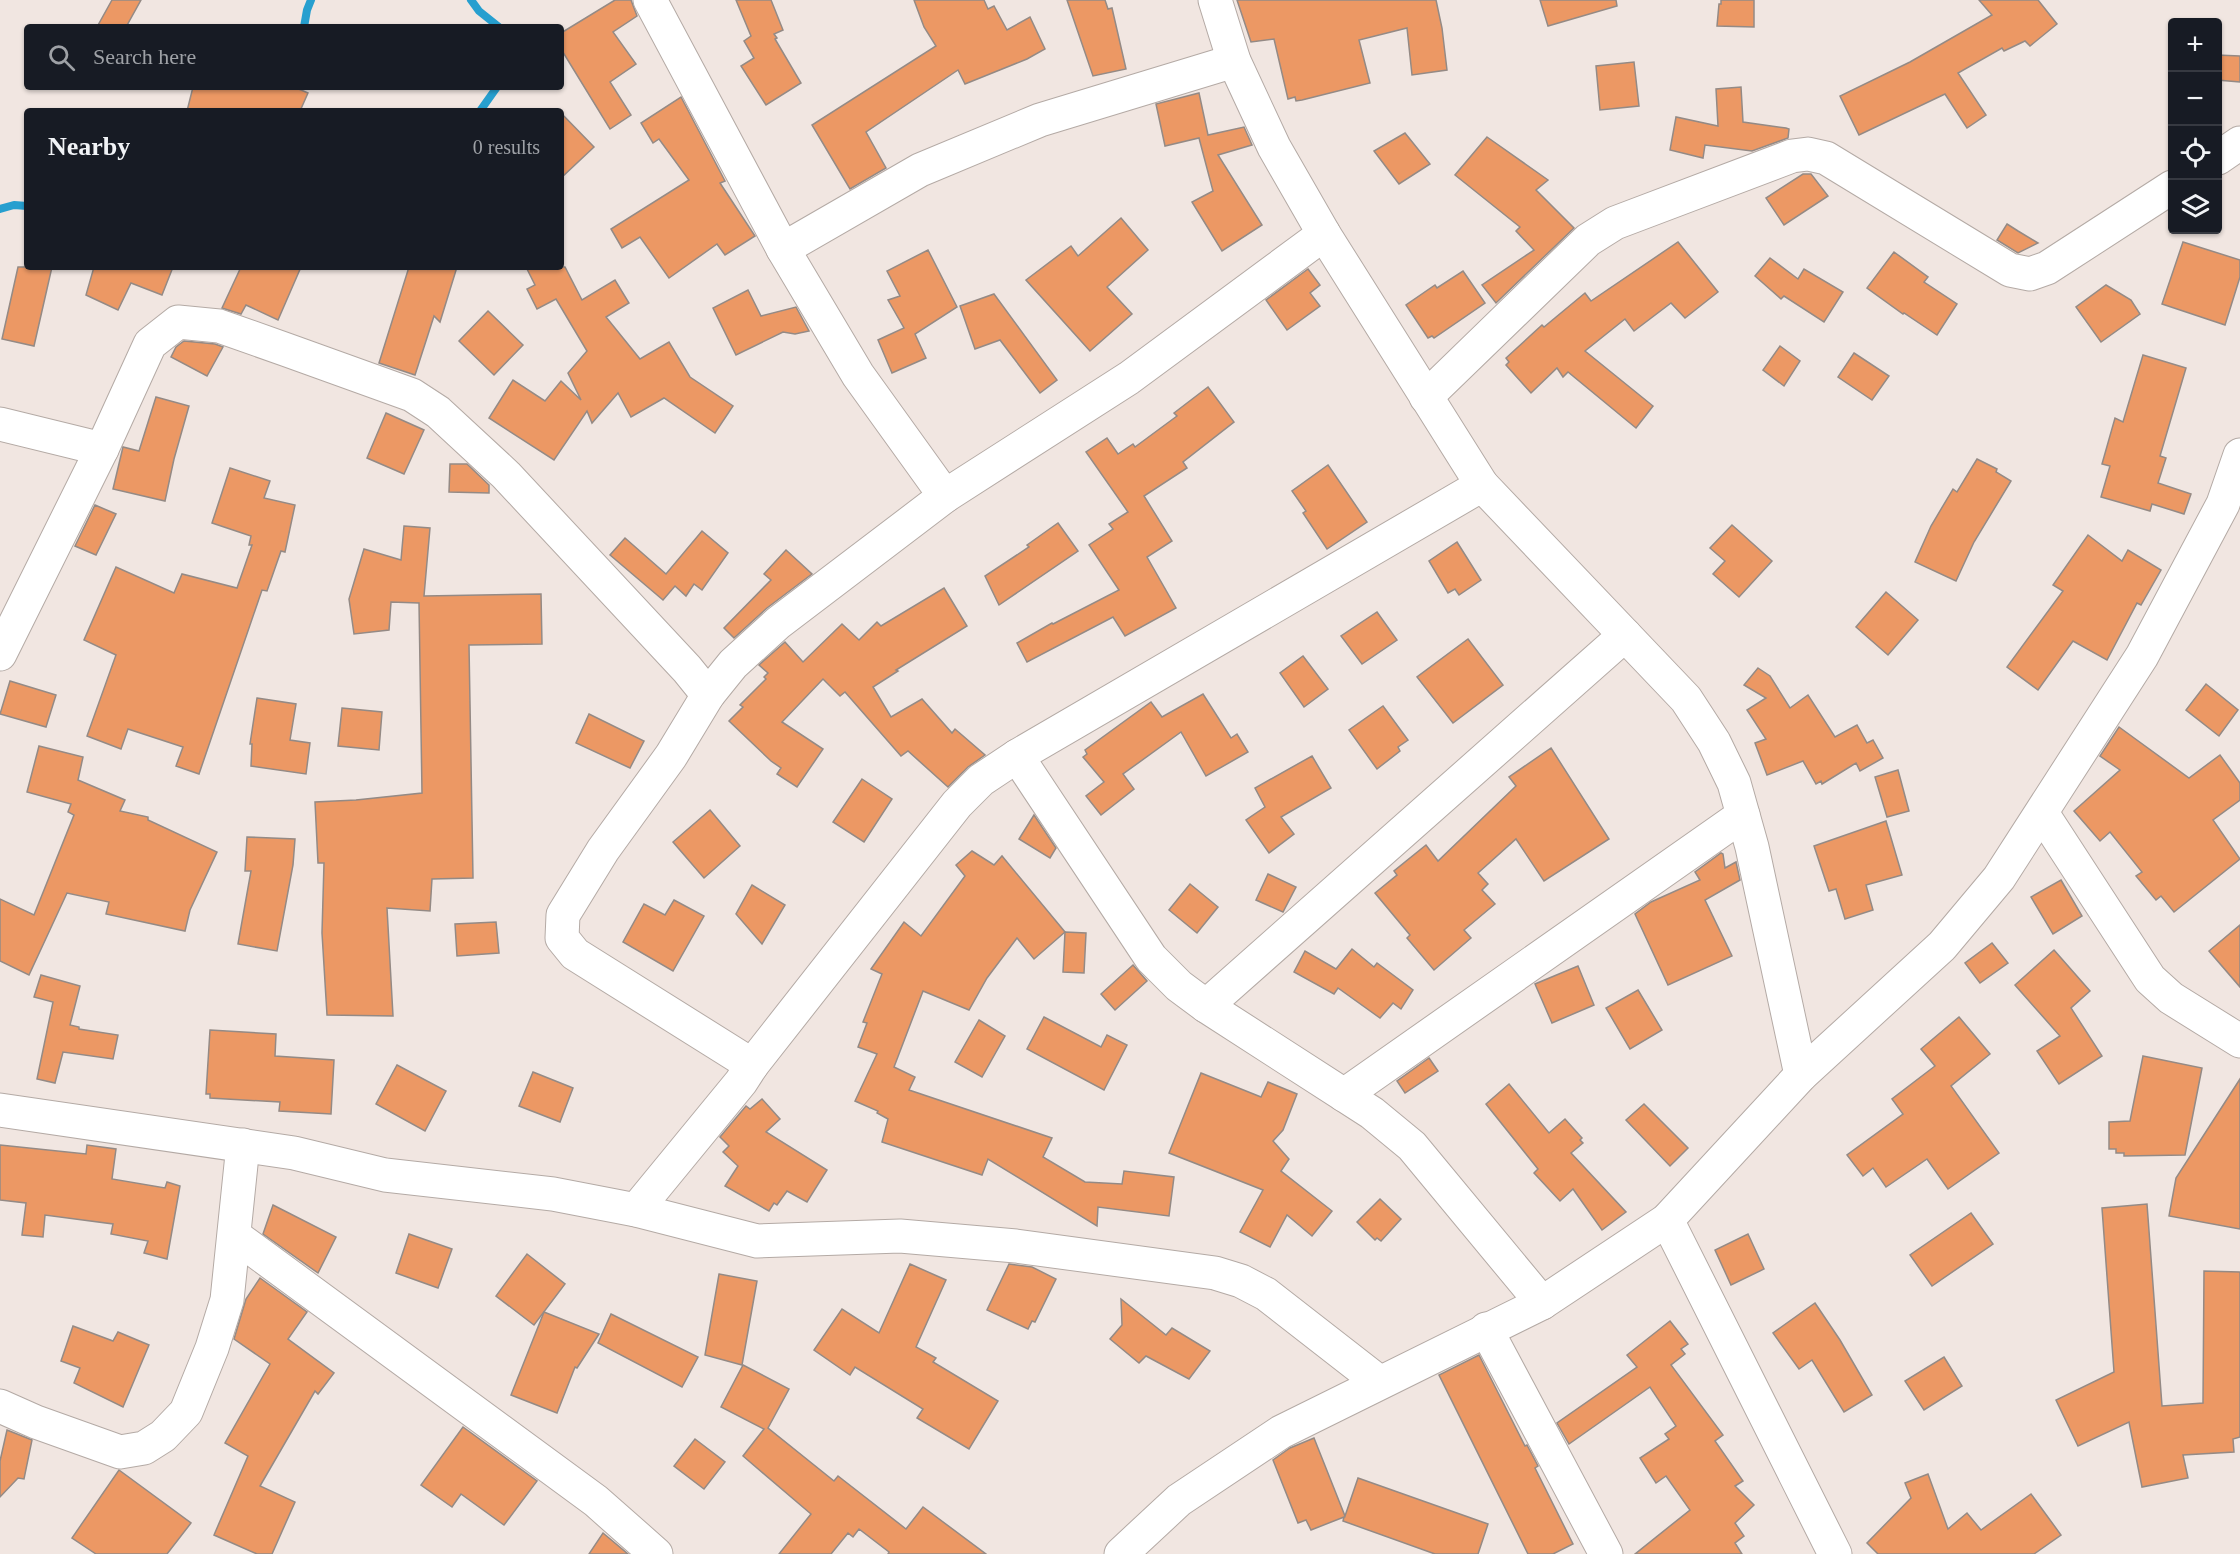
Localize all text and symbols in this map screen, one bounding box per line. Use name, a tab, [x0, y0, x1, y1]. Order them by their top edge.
map controls	[2168, 18, 2222, 234]
button: +	[2168, 18, 2222, 72]
search box	[24, 24, 564, 90]
icon: search	[45, 41, 78, 74]
text: Search here	[93, 44, 196, 69]
button: −	[2168, 72, 2222, 126]
button: locate	[2168, 126, 2222, 180]
text: Nearby	[48, 132, 130, 161]
text: 0 results	[473, 136, 540, 158]
button: layers	[2168, 180, 2222, 234]

